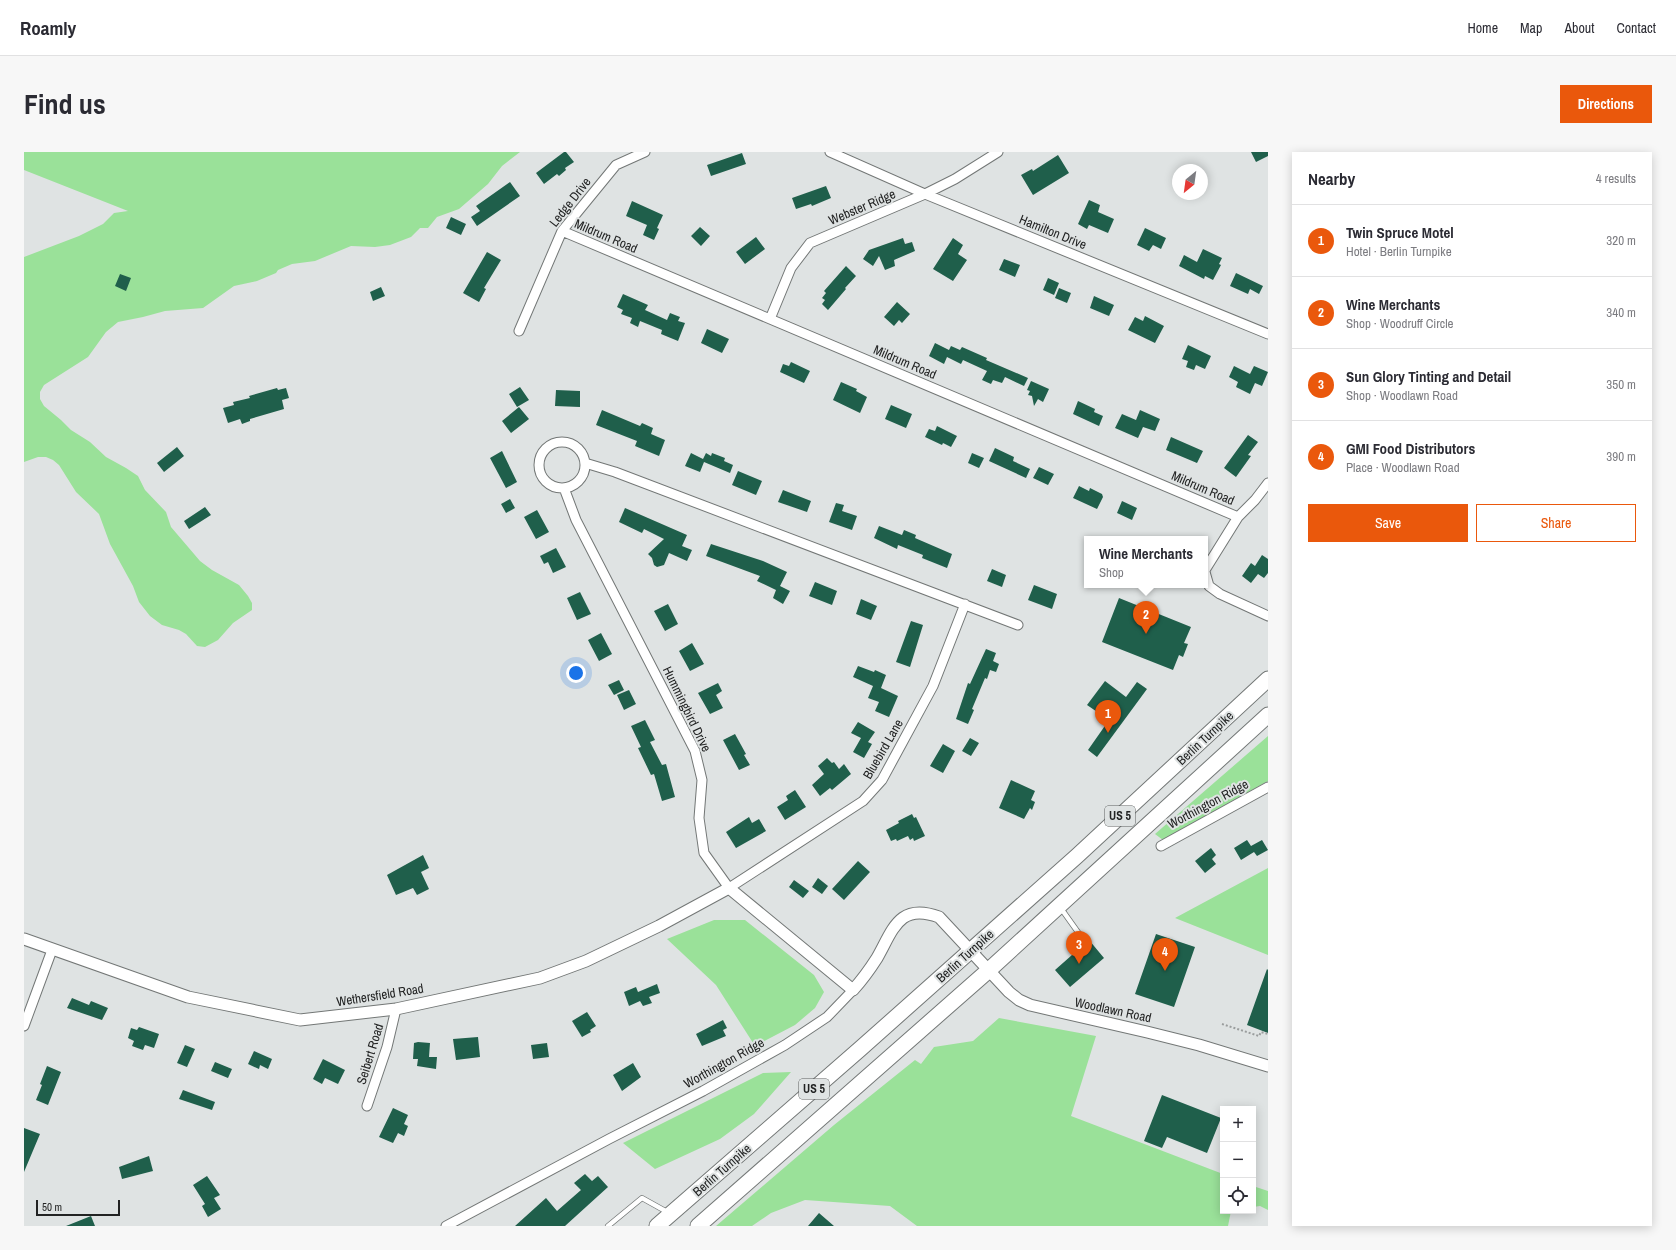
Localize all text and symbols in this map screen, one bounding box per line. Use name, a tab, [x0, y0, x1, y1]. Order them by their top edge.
text: Roamly	[20, 15, 76, 41]
text: Home	[1467, 19, 1498, 37]
text: Map	[1520, 19, 1542, 37]
text: About	[1564, 19, 1594, 37]
text: Contact	[1616, 19, 1656, 37]
text: Find us	[24, 85, 106, 123]
button: Directions	[1560, 85, 1652, 123]
north arrow	[1172, 164, 1208, 200]
text: Nearby	[1308, 167, 1355, 190]
text: 4 results	[1596, 170, 1636, 187]
street label: Ledge Drive	[545, 174, 595, 230]
street label: Webster Ridge	[826, 185, 898, 229]
street label: Hamilton Drive	[1017, 211, 1089, 253]
street label: Mildrum Road	[572, 215, 640, 257]
text: Twin Spruce Motel	[1346, 222, 1454, 243]
text: 1	[1318, 232, 1324, 249]
text: 320 m	[1606, 232, 1636, 249]
text: Hotel · Berlin Turnpike	[1346, 243, 1452, 260]
text: Wine Merchants	[1346, 294, 1440, 315]
text: 2	[1318, 304, 1324, 321]
text: 340 m	[1606, 304, 1636, 321]
text: Shop · Woodruff Circle	[1346, 315, 1453, 332]
street label: Mildrum Road	[871, 341, 939, 383]
text: Sun Glory Tinting and Detail	[1346, 366, 1511, 387]
text: 3	[1318, 376, 1324, 393]
text: 350 m	[1606, 376, 1636, 393]
text: Shop · Woodlawn Road	[1346, 387, 1458, 404]
text: GMI Food Distributors	[1346, 438, 1475, 459]
text: 4	[1318, 448, 1324, 465]
text: 390 m	[1606, 448, 1636, 465]
text: Place · Woodlawn Road	[1346, 459, 1460, 476]
street label: Mildrum Road	[1169, 467, 1237, 509]
button: Save	[1308, 504, 1468, 542]
button: Share	[1476, 504, 1636, 542]
popup	[1084, 536, 1208, 588]
text: Wine Merchants	[1099, 543, 1193, 564]
text: Shop	[1099, 564, 1124, 581]
pin: 2	[1133, 601, 1159, 634]
your location	[566, 663, 586, 683]
street label: Hummingbird Drive	[659, 663, 715, 755]
pin: 1	[1095, 700, 1121, 733]
street label: Berlin Turnpike	[1173, 707, 1237, 769]
street label: Bluebird Lane	[859, 716, 907, 782]
street label: Worthington Ridge	[1165, 776, 1251, 832]
road number: US 5	[1105, 806, 1135, 826]
street label: Berlin Turnpike	[933, 926, 997, 986]
pin: 3	[1066, 931, 1092, 964]
pin: 4	[1152, 938, 1178, 971]
street label: Wethersfield Road	[335, 980, 425, 1010]
street label: Woodlawn Road	[1073, 994, 1153, 1026]
street label: Seibert Road	[353, 1021, 387, 1087]
street label: Worthington Ridge	[681, 1034, 767, 1092]
road number: US 5	[799, 1079, 829, 1099]
map controls	[1220, 1106, 1256, 1214]
button: +	[1220, 1106, 1256, 1142]
street label: Berlin Turnpike	[689, 1140, 755, 1200]
button: −	[1220, 1142, 1256, 1178]
button: locate	[1220, 1178, 1256, 1214]
scale bar	[36, 1198, 120, 1217]
text: 50 m	[42, 1200, 62, 1214]

